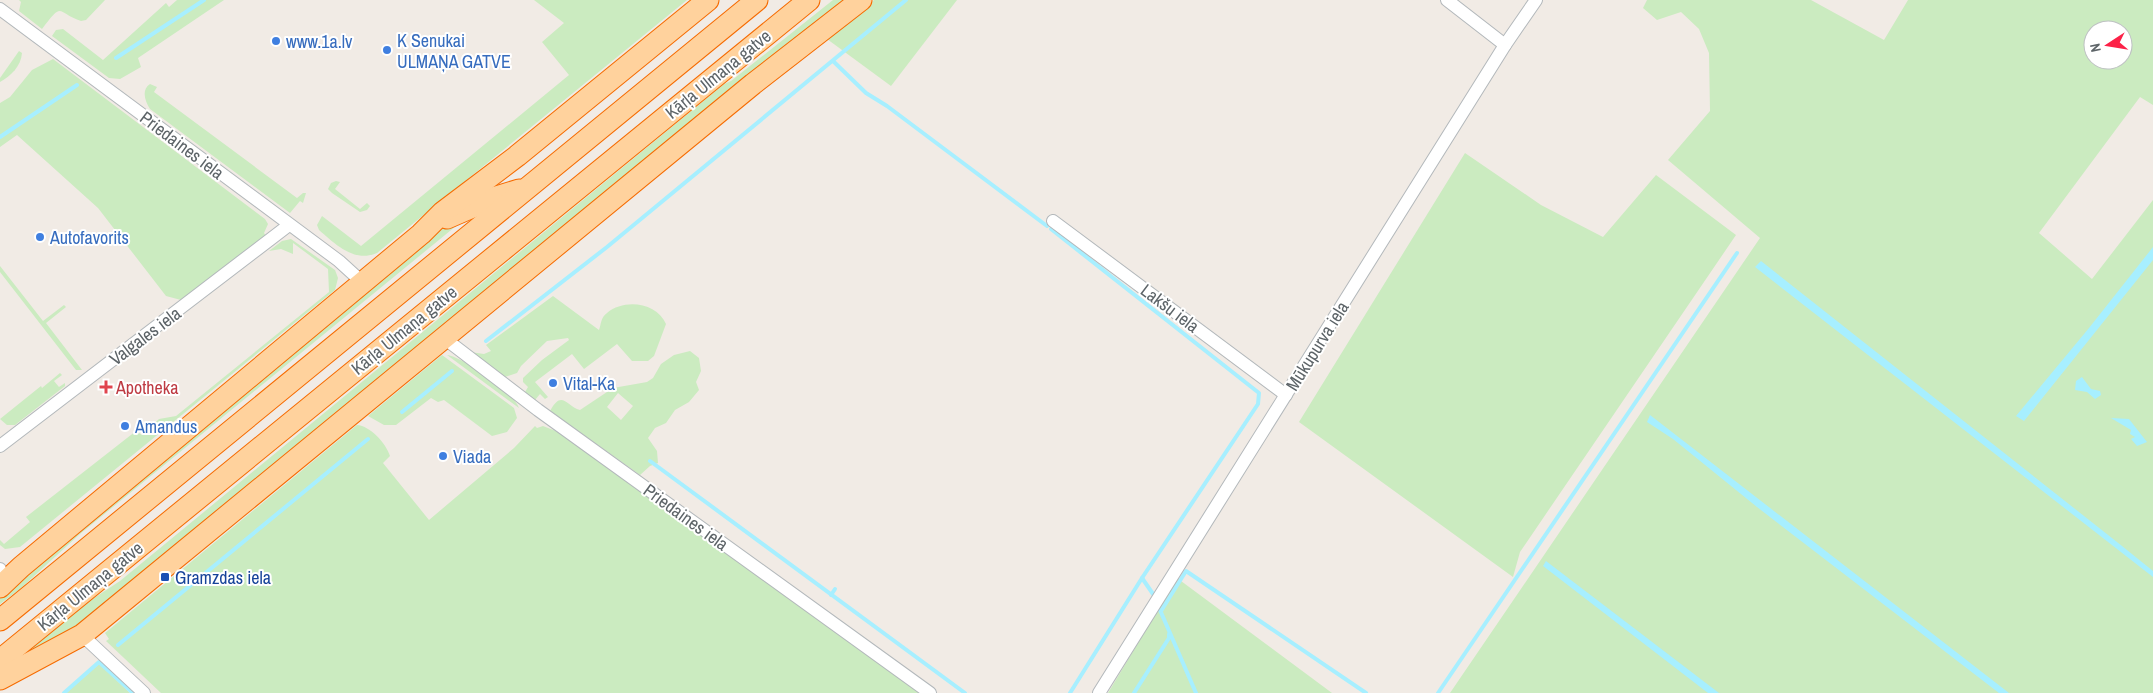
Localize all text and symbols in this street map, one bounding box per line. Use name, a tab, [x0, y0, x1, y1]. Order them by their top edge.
north arrow	[2083, 20, 2133, 70]
street label: Kārļa Ulmaņa gatve	[660, 23, 776, 125]
place label: K Senukai ULMAŅA GATVE	[397, 28, 511, 74]
place label: www.1a.lv	[286, 29, 353, 54]
marker: www.1a.lv	[270, 35, 282, 47]
text: N	[2086, 42, 2105, 54]
marker: K Senukai ULMAŅA GATVE	[381, 44, 393, 56]
street label: Priedaines iela	[135, 105, 229, 185]
place label: Autofavorits	[49, 225, 129, 250]
marker: Autofavorits	[34, 231, 46, 243]
street label: Lakšu iela	[1136, 278, 1204, 338]
street label: Kārļa Ulmaņa gatve	[346, 279, 462, 381]
street label: Mūkupurva iela	[1280, 297, 1354, 395]
street label: Valgales iela	[104, 301, 186, 371]
place label: Vital-Ka	[563, 371, 615, 396]
place label: Apotheka	[115, 375, 178, 400]
marker: Vital-Ka	[547, 377, 559, 389]
marker: Apotheka	[100, 381, 112, 393]
place label: Amandus	[134, 414, 197, 439]
marker: Amandus	[119, 420, 131, 432]
place label: Viada	[453, 444, 491, 469]
marker: Viada	[437, 450, 449, 462]
street label: Priedaines iela	[638, 478, 734, 556]
street label: Kārļa Ulmaņa gatve	[32, 535, 148, 637]
place label: Gramzdas iela	[175, 565, 271, 590]
marker: Gramzdas iela	[159, 571, 171, 583]

